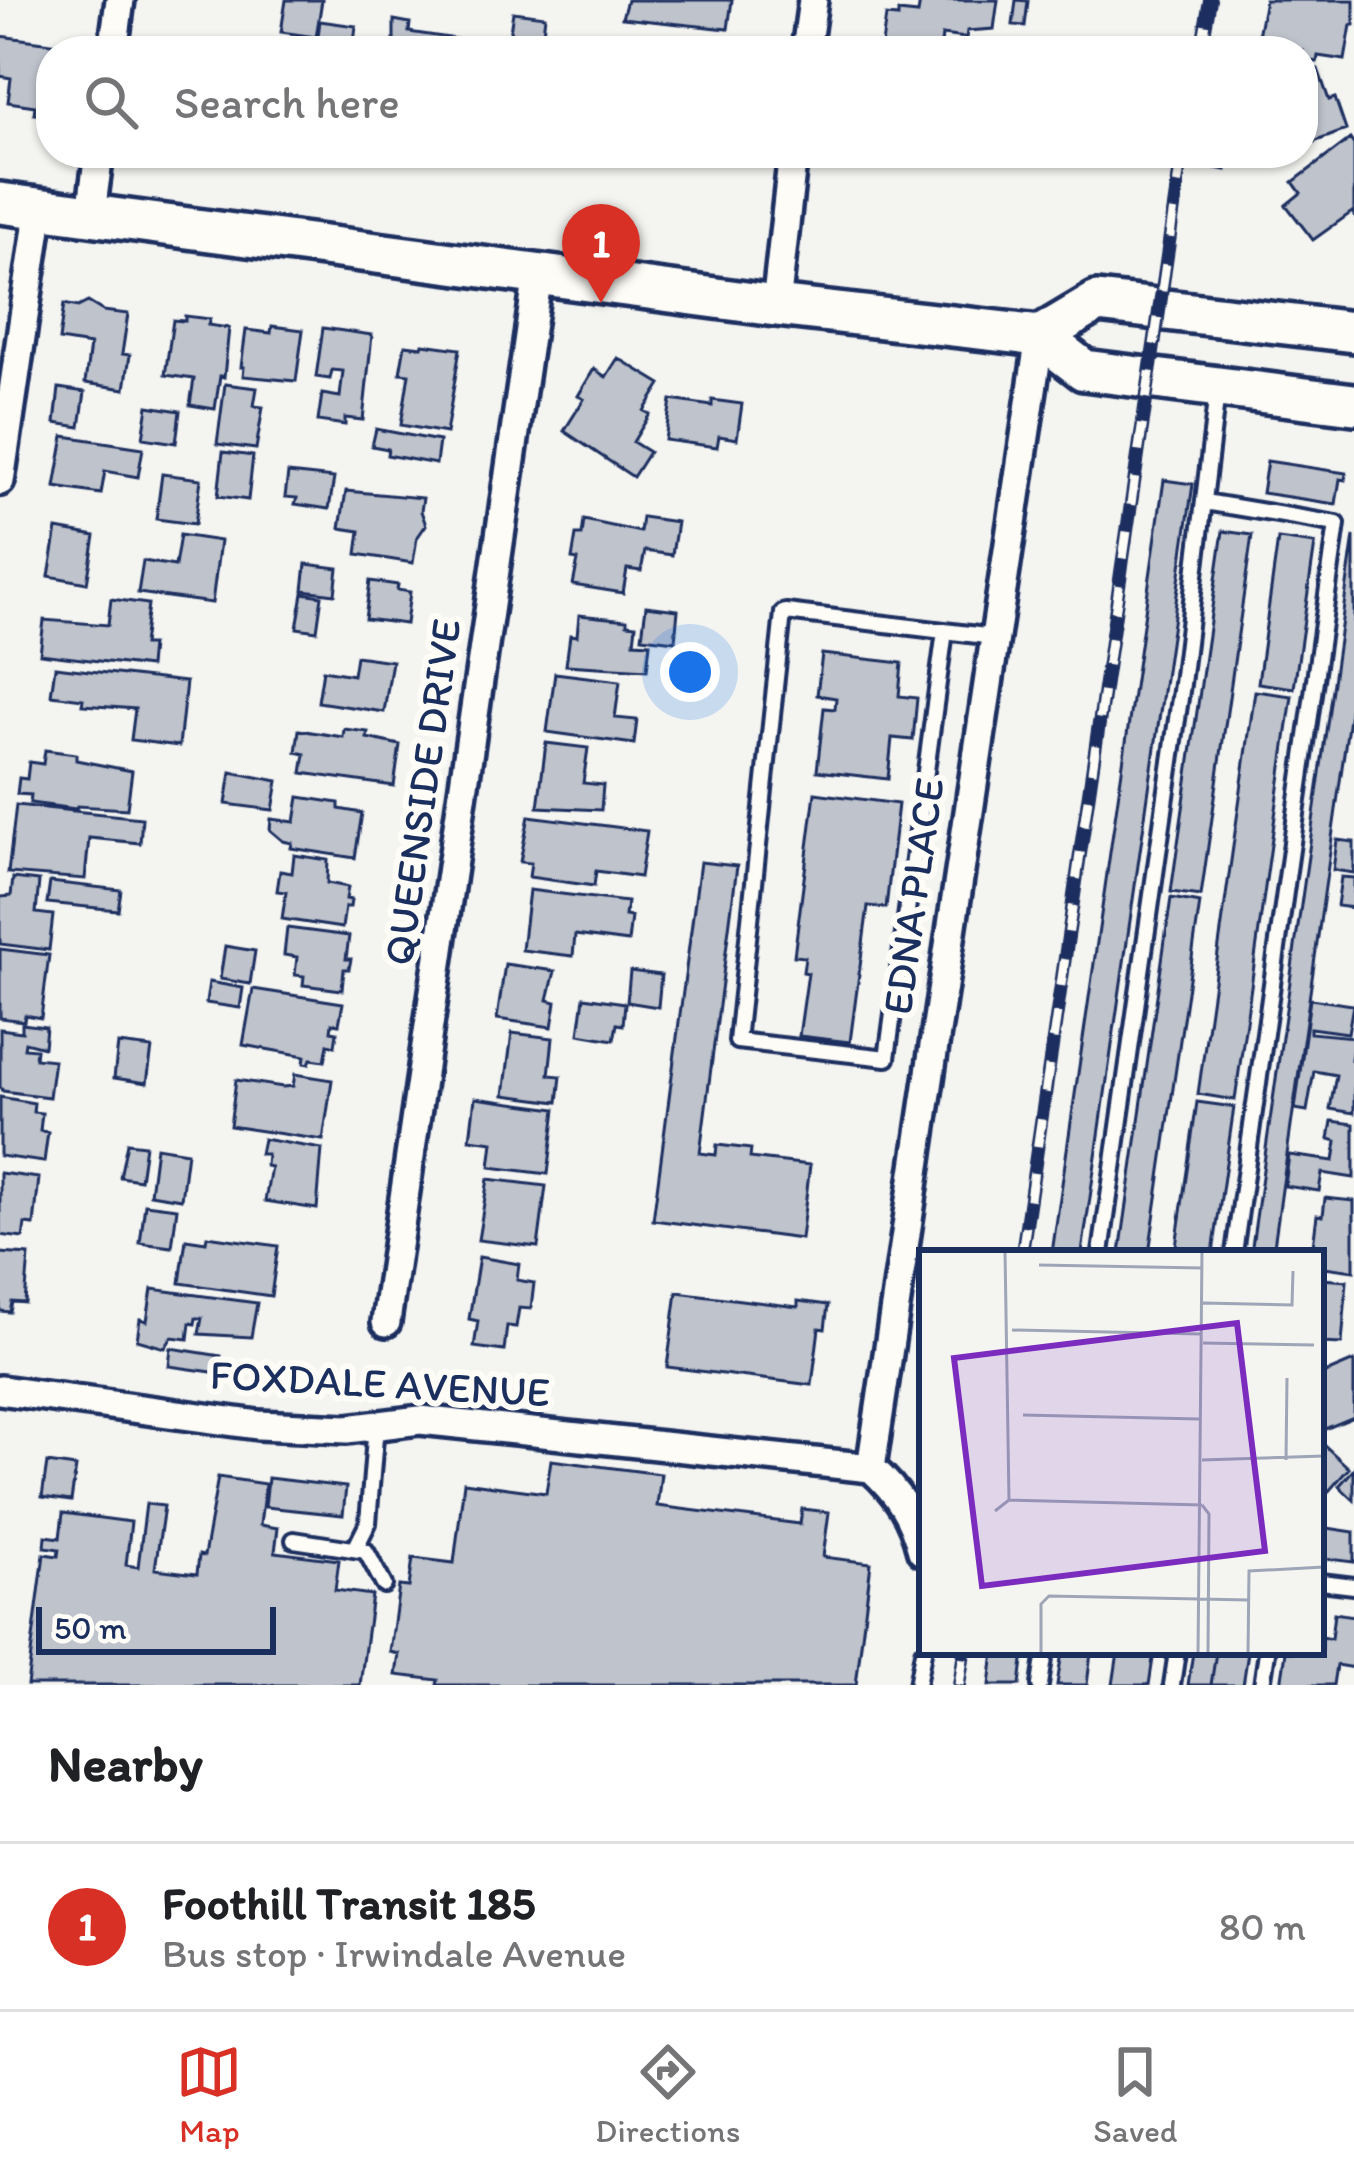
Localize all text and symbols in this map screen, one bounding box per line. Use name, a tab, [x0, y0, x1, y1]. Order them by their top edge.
search box	[36, 36, 1318, 168]
icon: search	[78, 69, 144, 135]
text: Search here	[174, 75, 400, 129]
pin: 1	[562, 204, 640, 303]
street label: QUEENSIDE DRIVE	[372, 615, 472, 969]
your location	[660, 642, 720, 702]
street label: EDNA PLACE	[871, 774, 955, 1018]
inset map	[919, 1250, 1324, 1655]
street label: FOXDALE AVENUE	[209, 1349, 551, 1417]
scale bar	[36, 1601, 276, 1654]
text: 50 m	[54, 1608, 127, 1647]
text: Nearby	[48, 1733, 203, 1794]
text: Foothill Transit 185	[162, 1876, 535, 1930]
text: 1	[78, 1903, 96, 1950]
text: 80 m	[1219, 1903, 1306, 1950]
text: Bus stop · Irwindale Avenue	[162, 1930, 626, 1977]
tab: Map	[176, 2039, 242, 2150]
tab: Directions	[595, 2039, 740, 2150]
tab: Saved	[1093, 2039, 1178, 2150]

